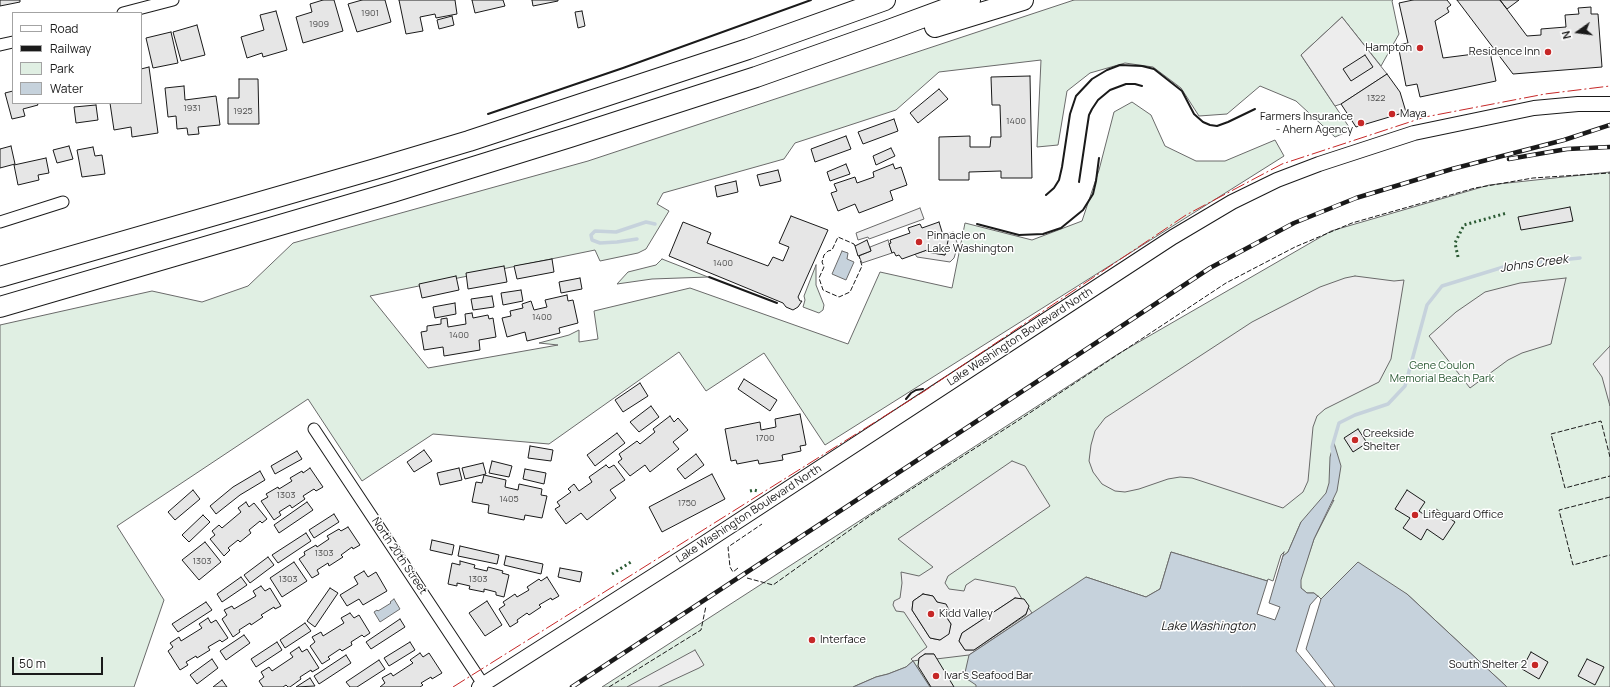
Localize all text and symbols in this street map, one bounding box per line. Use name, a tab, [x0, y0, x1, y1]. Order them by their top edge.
house number: 1901	[361, 8, 379, 18]
legend	[12, 12, 142, 104]
north arrow	[1558, 12, 1598, 52]
house number: 1909	[309, 19, 329, 29]
text: Road	[50, 20, 78, 37]
text: N	[1558, 29, 1574, 41]
text: Railway	[50, 40, 91, 57]
place label: Hampton	[1365, 41, 1412, 55]
marker: Hampton	[1415, 43, 1425, 53]
place label: Residence Inn	[1469, 45, 1540, 59]
marker: Residence Inn	[1543, 47, 1553, 57]
text: Park	[50, 60, 74, 77]
text: Water	[50, 80, 83, 97]
house number: 1322	[1367, 93, 1385, 103]
house number: 1931	[183, 103, 201, 113]
house number: 1925	[233, 106, 253, 116]
place label: Maya	[1400, 107, 1427, 121]
marker: Maya	[1387, 109, 1397, 119]
place label: Farmers Insurance - Ahern Agency	[1260, 110, 1353, 136]
house number: 1400	[1006, 116, 1026, 126]
marker: Farmers Insurance - Ahern Agency	[1356, 118, 1366, 128]
place label: Pinnacle on Lake Washington	[927, 229, 1014, 255]
marker: Pinnacle on Lake Washington	[914, 237, 924, 247]
water label: Johns Creek	[1499, 252, 1569, 276]
house number: 1400	[713, 258, 733, 268]
street label: Lake Washington Boulevard North	[945, 285, 1095, 389]
house number: 1400	[532, 312, 552, 322]
house number: 1400	[449, 330, 469, 340]
park label: Gene Coulon Memorial Beach Park	[1390, 359, 1494, 385]
place label: Creekside Shelter	[1363, 427, 1414, 453]
house number: 1700	[755, 433, 775, 443]
marker: Creekside Shelter	[1350, 435, 1360, 445]
street label: Lake Washington Boulevard North	[674, 462, 824, 566]
house number: 1303	[277, 490, 295, 500]
house number: 1405	[499, 494, 519, 504]
house number: 1750	[678, 498, 696, 508]
place label: Lifeguard Office	[1423, 508, 1503, 522]
marker: Lifeguard Office	[1410, 510, 1420, 520]
street label: North 20th Street	[368, 515, 430, 597]
house number: 1303	[315, 548, 333, 558]
house number: 1303	[193, 556, 211, 566]
house number: 1303	[279, 574, 297, 584]
house number: 1303	[469, 574, 487, 584]
place label: Kidd Valley	[939, 607, 993, 621]
marker: Kidd Valley	[926, 609, 936, 619]
water label: Lake Washington	[1161, 620, 1255, 634]
place label: Interface	[820, 633, 866, 647]
marker: Interface	[807, 635, 817, 645]
scale bar	[14, 649, 105, 675]
text: 50 m	[19, 655, 46, 672]
place label: South Shelter 2	[1449, 658, 1527, 672]
marker: South Shelter 2	[1530, 660, 1540, 670]
place label: Ivar's Seafood Bar	[944, 669, 1033, 683]
marker: Ivar's Seafood Bar	[931, 671, 941, 681]

